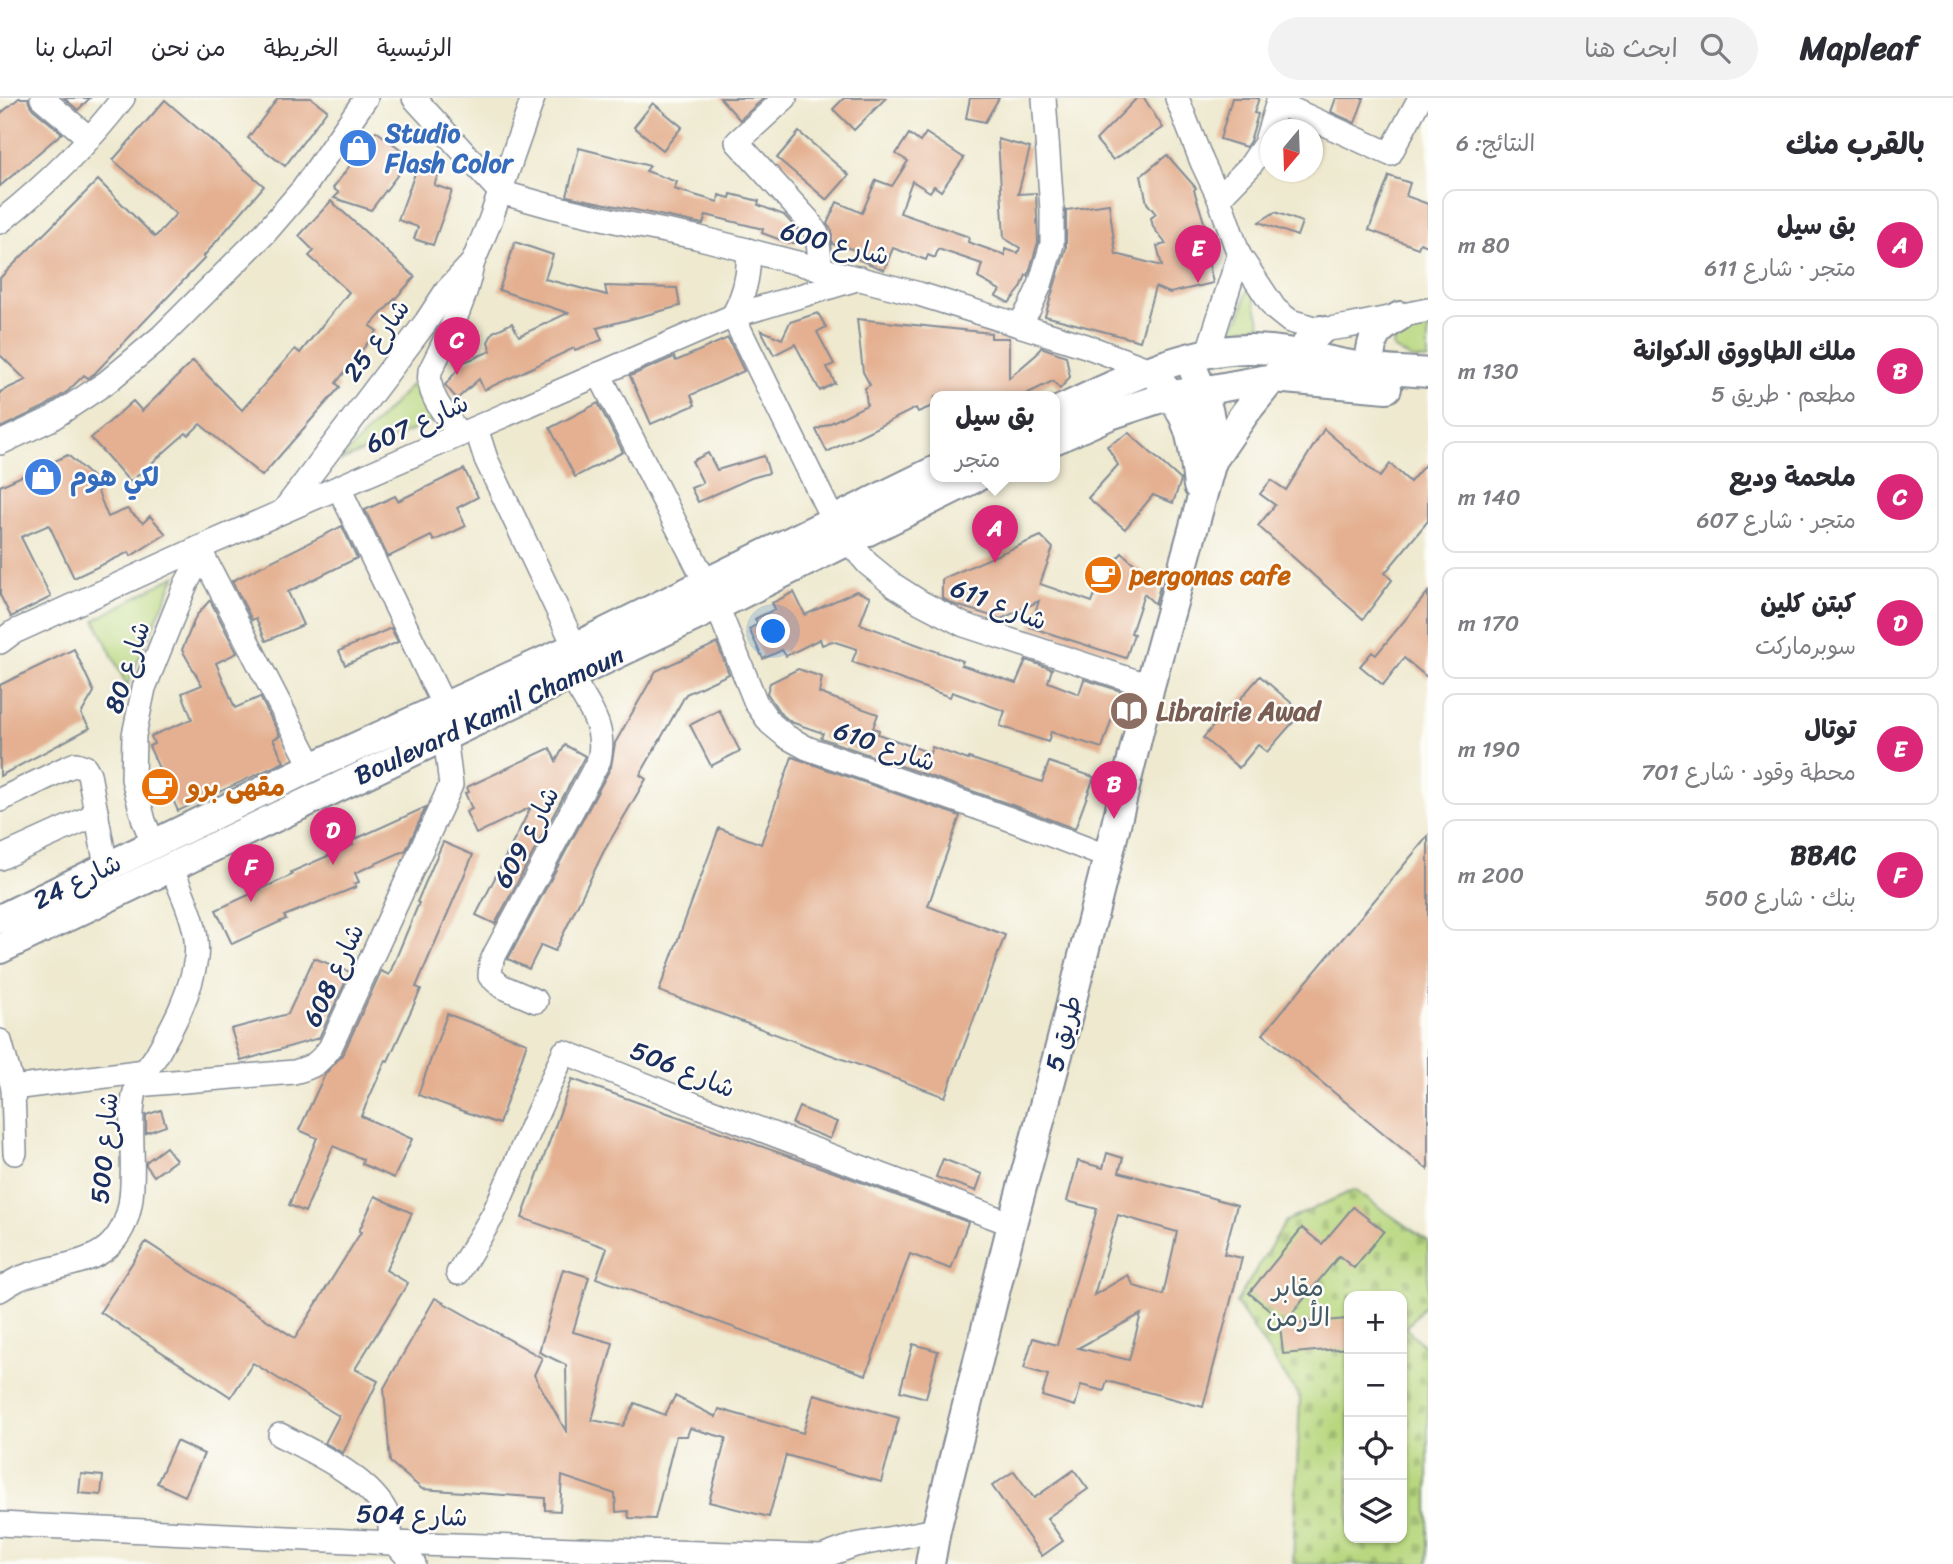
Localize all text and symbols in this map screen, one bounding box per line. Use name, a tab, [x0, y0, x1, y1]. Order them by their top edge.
search box	[1268, 17, 1758, 80]
text: Mapleaf	[1800, 19, 1918, 77]
text: ابحث هنا	[1584, 25, 1678, 71]
text: اتصل بنا	[35, 27, 113, 69]
text: من نحن	[151, 27, 226, 69]
text: الخريطة	[264, 27, 339, 69]
text: الرئيسية	[377, 27, 452, 69]
icon: search	[1696, 29, 1734, 67]
place label: Studio Flash Color	[384, 110, 515, 186]
text: بالقرب منك	[1786, 117, 1925, 171]
north arrow	[1260, 119, 1323, 182]
text: النتائج: 6	[1456, 123, 1535, 164]
shop icon: Studio Flash Color	[337, 127, 379, 169]
text: بق سيل	[1777, 202, 1856, 248]
street label: شارع 600	[776, 207, 894, 279]
pin: E	[1175, 225, 1221, 283]
text: 80 m	[1458, 225, 1510, 266]
text: A	[1892, 225, 1908, 266]
text: متجر · شارع 611	[1704, 248, 1856, 289]
street label: شارع 25	[330, 288, 422, 392]
pin: C	[434, 317, 480, 375]
text: ملك الطاووق الدكوانة	[1633, 328, 1856, 374]
text: 130 m	[1458, 351, 1519, 392]
text: B	[1893, 351, 1907, 392]
text: مطعم · طريق 5	[1711, 374, 1856, 415]
street label: شارع 607	[358, 380, 476, 466]
popup	[930, 391, 1060, 482]
text: بق سيل	[955, 393, 1035, 439]
text: متجر	[955, 439, 1000, 480]
place label: لكي هوم	[70, 454, 159, 501]
text: ملحمة وديع	[1729, 454, 1856, 500]
shop icon: لكي هوم	[22, 456, 64, 498]
text: 140 m	[1458, 477, 1520, 518]
text: C	[1893, 477, 1907, 518]
text: متجر · شارع 607	[1696, 500, 1856, 541]
pin: A	[972, 505, 1018, 563]
place label: pergonas cafe	[1128, 552, 1291, 598]
cafe icon: pergonas cafe	[1082, 554, 1124, 596]
street label: شارع 611	[944, 565, 1054, 643]
text: كبتن كلين	[1760, 580, 1856, 626]
text: 170 m	[1458, 603, 1519, 644]
text: D	[1893, 603, 1907, 644]
your location	[756, 614, 790, 648]
street label: شارع 80	[90, 615, 164, 719]
text: سوبرماركت	[1755, 626, 1856, 667]
street label: Boulevard Kamil Chamoun	[346, 632, 632, 798]
place label: Librairie Awad	[1156, 688, 1322, 734]
library icon: Librairie Awad	[1108, 690, 1150, 732]
text: توتال	[1804, 706, 1856, 752]
street label: شارع 610	[828, 707, 942, 785]
text: 190 m	[1458, 729, 1520, 770]
text: E	[1894, 729, 1906, 770]
text: محطة وقود · شارع 701	[1641, 752, 1856, 793]
pin: B	[1091, 761, 1137, 819]
place label: مقهى برو	[185, 764, 285, 810]
cafe icon: مقهى برو	[139, 766, 181, 808]
street label: شارع 609	[480, 778, 572, 896]
pin: D	[310, 807, 356, 865]
text: BBAC	[1790, 832, 1856, 878]
street label: شارع 24	[25, 840, 129, 922]
pin: F	[228, 844, 274, 902]
text: 200 m	[1458, 855, 1524, 896]
text: F	[1894, 855, 1906, 896]
text: بنك · شارع 500	[1705, 878, 1856, 919]
street label: شارع 608	[289, 915, 377, 1035]
street label: طريق 5	[1031, 990, 1095, 1076]
street label: شارع 506	[623, 1027, 743, 1111]
street label: شارع 500	[76, 1090, 132, 1206]
park label: مقابر الأرمن	[1266, 1264, 1330, 1340]
map controls	[1344, 1291, 1407, 1543]
button: +	[1344, 1291, 1407, 1354]
button: −	[1344, 1354, 1407, 1417]
button: locate	[1344, 1417, 1407, 1480]
button: layers	[1344, 1480, 1407, 1543]
street label: شارع 504	[355, 1490, 469, 1540]

